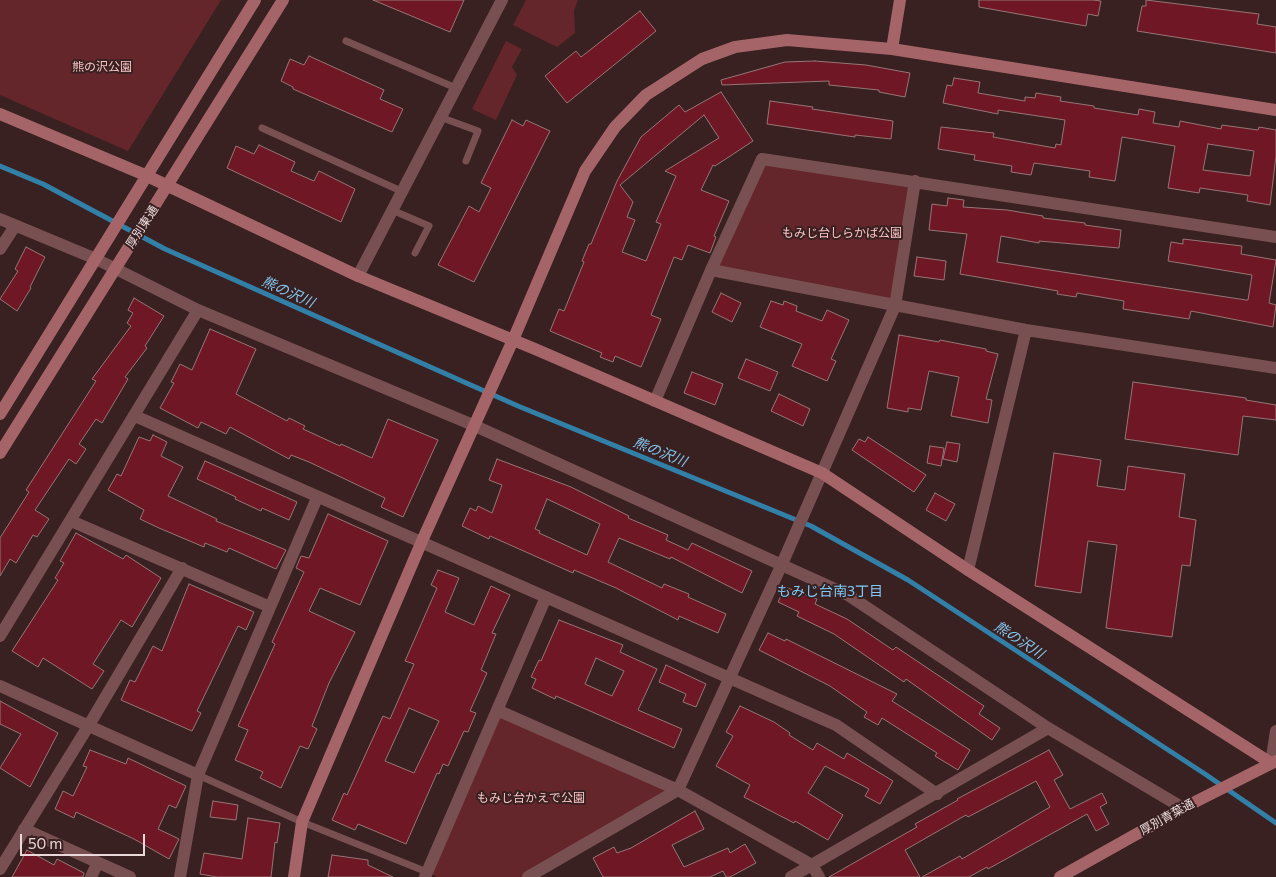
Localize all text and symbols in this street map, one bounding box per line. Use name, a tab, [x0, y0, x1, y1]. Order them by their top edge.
park label: 熊の沢公園	[72, 60, 132, 74]
street label: 厚別東通	[123, 203, 161, 251]
park label: もみじ台しらかば公園	[782, 226, 902, 240]
water label: 熊の沢川	[259, 273, 317, 311]
water label: 熊の沢川	[631, 434, 689, 470]
district label: もみじ台南3丁目	[777, 583, 883, 599]
water label: 熊の沢川	[991, 618, 1047, 662]
park label: もみじ台かえで公園	[477, 791, 585, 805]
street label: 厚別青葉通	[1137, 796, 1197, 838]
scale bar	[22, 824, 148, 856]
text: 50 m	[28, 834, 62, 852]

